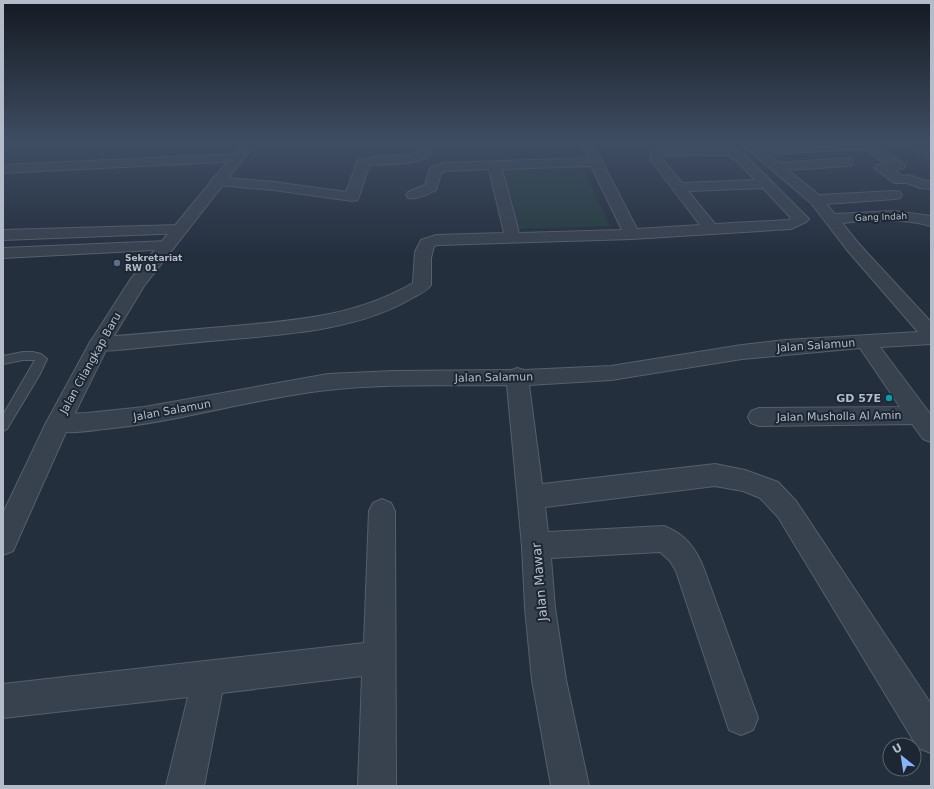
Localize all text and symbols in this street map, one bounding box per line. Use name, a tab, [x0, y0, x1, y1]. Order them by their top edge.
street label: Gang Indah	[855, 211, 907, 223]
place label: Sekretariat RW 01	[125, 253, 183, 273]
marker: Sekretariat RW 01	[112, 258, 122, 268]
street label: Jalan Cilangkap Baru	[57, 310, 124, 417]
street label: Jalan Salamun	[775, 336, 856, 355]
street label: Jalan Salamun	[454, 370, 533, 385]
place label: GD 57E	[836, 392, 881, 405]
marker: GD 57E	[884, 393, 894, 403]
street label: Jalan Salamun	[131, 397, 212, 424]
street label: Jalan Musholla Al Amin	[775, 409, 902, 424]
street label: Jalan Mawar	[529, 541, 550, 623]
north arrow	[882, 737, 922, 777]
text: U	[890, 741, 904, 757]

